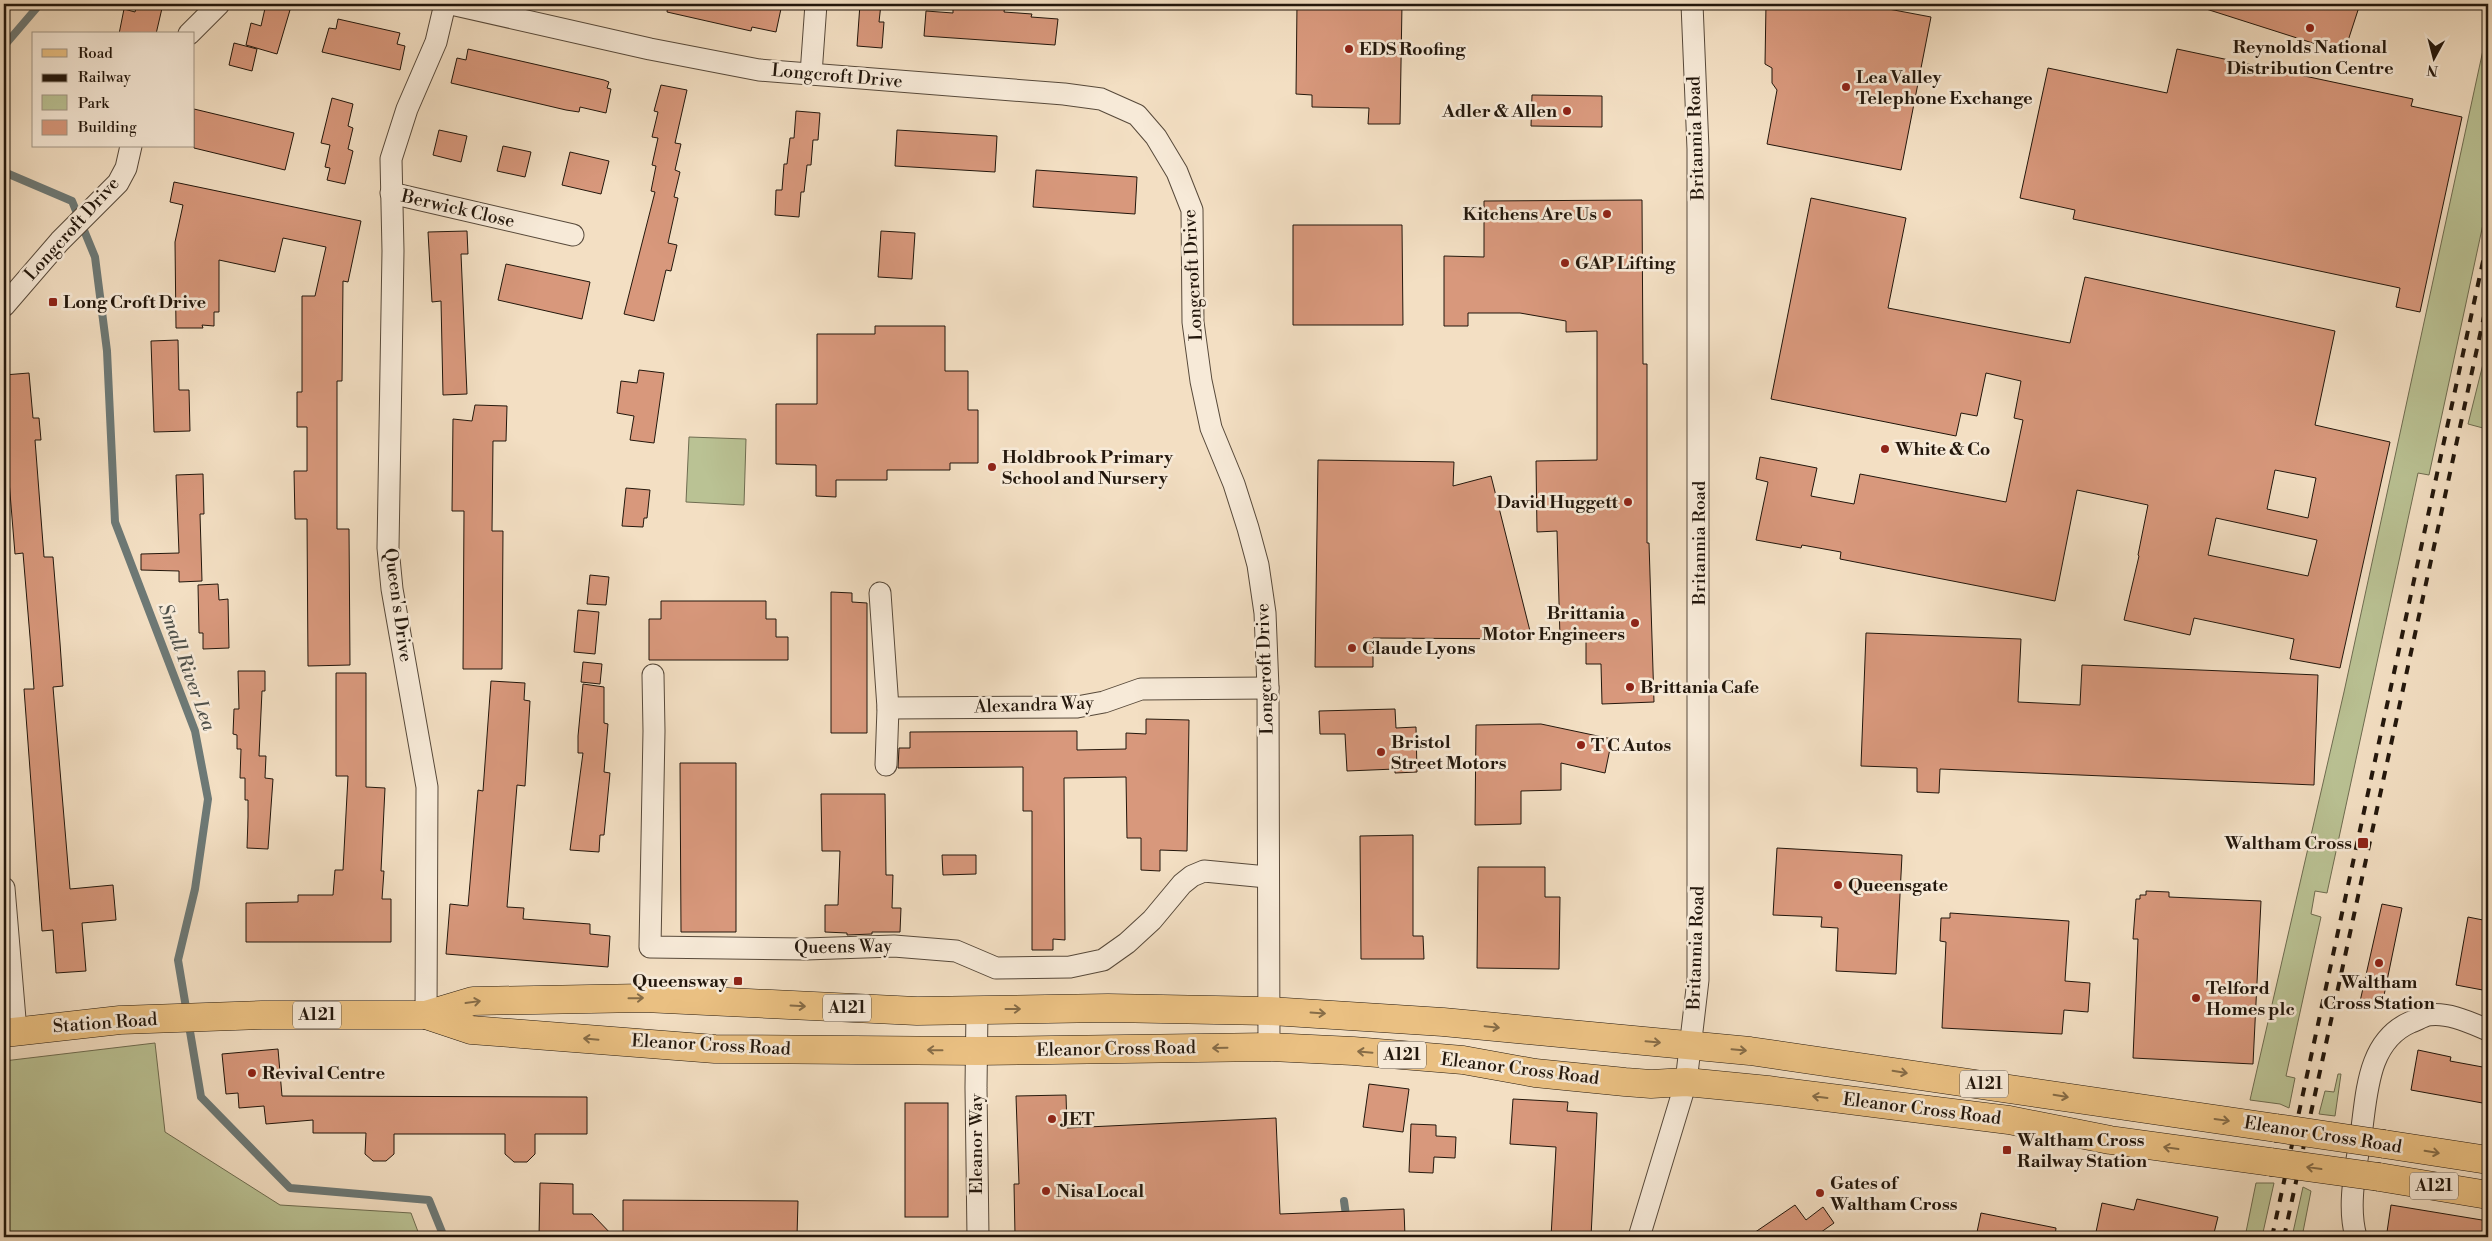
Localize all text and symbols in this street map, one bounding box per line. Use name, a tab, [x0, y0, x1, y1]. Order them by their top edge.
marker: Reynolds National Distribution Centre	[2304, 22, 2316, 34]
legend	[32, 32, 195, 148]
north arrow	[2410, 32, 2460, 82]
place label: Reynolds National Distribution Centre	[2226, 36, 2394, 80]
place label: EDS Roofing	[1359, 38, 1466, 61]
marker: EDS Roofing	[1343, 43, 1355, 55]
text: Road	[78, 44, 113, 63]
street label: Longcroft Drive	[770, 59, 904, 93]
text: N	[2426, 60, 2439, 80]
place label: Lea Valley Telephone Exchange	[1856, 66, 2033, 110]
text: Railway	[78, 68, 132, 87]
street label: Britannia Road	[1682, 75, 1710, 201]
marker: Lea Valley Telephone Exchange	[1840, 81, 1852, 93]
text: Park	[78, 94, 110, 113]
place label: Adler & Allen	[1441, 100, 1557, 123]
marker: Adler & Allen	[1561, 105, 1573, 117]
text: Building	[77, 118, 137, 137]
street label: Longcroft Drive	[19, 172, 125, 286]
street label: Berwick Close	[398, 185, 517, 233]
place label: Kitchens Are Us	[1463, 203, 1597, 226]
marker: Kitchens Are Us	[1601, 208, 1613, 220]
street label: Longcroft Drive	[1178, 209, 1208, 341]
place label: GAP Lifting	[1575, 252, 1676, 275]
marker: GAP Lifting	[1559, 257, 1571, 269]
place label: Long Croft Drive	[63, 291, 207, 314]
marker: Long Croft Drive	[47, 296, 59, 308]
place label: White & Co	[1894, 438, 1990, 461]
marker: White & Co	[1879, 443, 1891, 455]
place label: Holdbrook Primary School and Nursery	[1002, 446, 1174, 490]
marker: Holdbrook Primary School and Nursery	[986, 461, 998, 473]
street label: Britannia Road	[1688, 480, 1711, 606]
place label: David Huggett	[1496, 491, 1619, 514]
marker: David Huggett	[1622, 496, 1634, 508]
street label: Queen's Drive	[379, 547, 417, 663]
water label: Small River Lea	[153, 600, 221, 734]
place label: Brittania Motor Engineers	[1482, 602, 1625, 646]
street label: Longcroft Drive	[1251, 603, 1279, 735]
marker: Brittania Motor Engineers	[1629, 617, 1641, 629]
place label: Claude Lyons	[1362, 637, 1476, 660]
marker: Claude Lyons	[1346, 642, 1358, 654]
place label: Brittania Cafe	[1640, 676, 1760, 699]
marker: Brittania Cafe	[1624, 681, 1636, 693]
street label: Alexandra Way	[973, 691, 1094, 719]
place label: Bristol Street Motors	[1391, 731, 1507, 775]
place label: T C Autos	[1591, 734, 1672, 757]
marker: T C Autos	[1575, 739, 1587, 751]
marker: Bristol Street Motors	[1375, 746, 1387, 758]
place label: Waltham Cross	[2224, 832, 2352, 855]
marker: Waltham Cross	[2356, 836, 2370, 850]
place label: Queensgate	[1848, 874, 1948, 897]
marker: Queensgate	[1832, 879, 1844, 891]
street label: Britannia Road	[1682, 885, 1710, 1011]
street label: Queens Way	[794, 935, 892, 959]
marker: Waltham Cross Station	[2373, 957, 2385, 969]
place label: Queensway	[632, 970, 729, 993]
place label: Waltham Cross Station	[2323, 971, 2435, 1015]
marker: Queensway	[732, 975, 744, 987]
place label: Telford Homes plc	[2206, 977, 2295, 1021]
marker: Telford Homes plc	[2190, 992, 2202, 1004]
one-way arrow	[627, 994, 643, 1003]
road number: A121	[823, 994, 871, 1021]
one-way arrow	[465, 997, 481, 1007]
one-way arrow	[790, 1001, 806, 1011]
road number: A121	[293, 1002, 341, 1028]
one-way arrow	[1004, 1004, 1020, 1014]
street label: Station Road	[52, 1008, 159, 1038]
one-way arrow	[1309, 1009, 1325, 1018]
one-way arrow	[1483, 1022, 1499, 1032]
street label: Eleanor Cross Road	[631, 1029, 792, 1061]
one-way arrow	[583, 1034, 599, 1044]
street label: Eleanor Cross Road	[1036, 1036, 1197, 1062]
one-way arrow	[1645, 1037, 1661, 1047]
road number: A121	[1378, 1042, 1426, 1068]
one-way arrow	[1213, 1043, 1229, 1053]
one-way arrow	[928, 1045, 944, 1055]
one-way arrow	[1731, 1045, 1747, 1055]
one-way arrow	[1357, 1048, 1373, 1057]
street label: Eleanor Cross Road	[1439, 1048, 1601, 1090]
place label: Revival Centre	[262, 1062, 386, 1085]
marker: Revival Centre	[246, 1067, 258, 1079]
one-way arrow	[1892, 1067, 1908, 1077]
road number: A121	[1960, 1070, 2008, 1098]
street label: Eleanor Cross Road	[1841, 1088, 2003, 1130]
one-way arrow	[1812, 1091, 1828, 1101]
one-way arrow	[2052, 1091, 2068, 1101]
street label: Eleanor Way	[965, 1093, 988, 1195]
place label: JET	[1059, 1108, 1095, 1131]
street label: Eleanor Cross Road	[2242, 1111, 2404, 1159]
marker: JET	[1046, 1113, 1058, 1125]
one-way arrow	[2213, 1115, 2229, 1125]
place label: Waltham Cross Railway Station	[2016, 1129, 2147, 1173]
one-way arrow	[2163, 1143, 2179, 1153]
marker: Waltham Cross Railway Station	[2001, 1144, 2013, 1156]
one-way arrow	[2424, 1147, 2440, 1157]
one-way arrow	[2306, 1163, 2322, 1173]
place label: Gates of Waltham Cross	[1829, 1172, 1958, 1216]
road number: A121	[2410, 1172, 2458, 1200]
place label: Nisa Local	[1056, 1180, 1144, 1203]
marker: Nisa Local	[1040, 1185, 1052, 1197]
marker: Gates of Waltham Cross	[1814, 1187, 1826, 1199]

